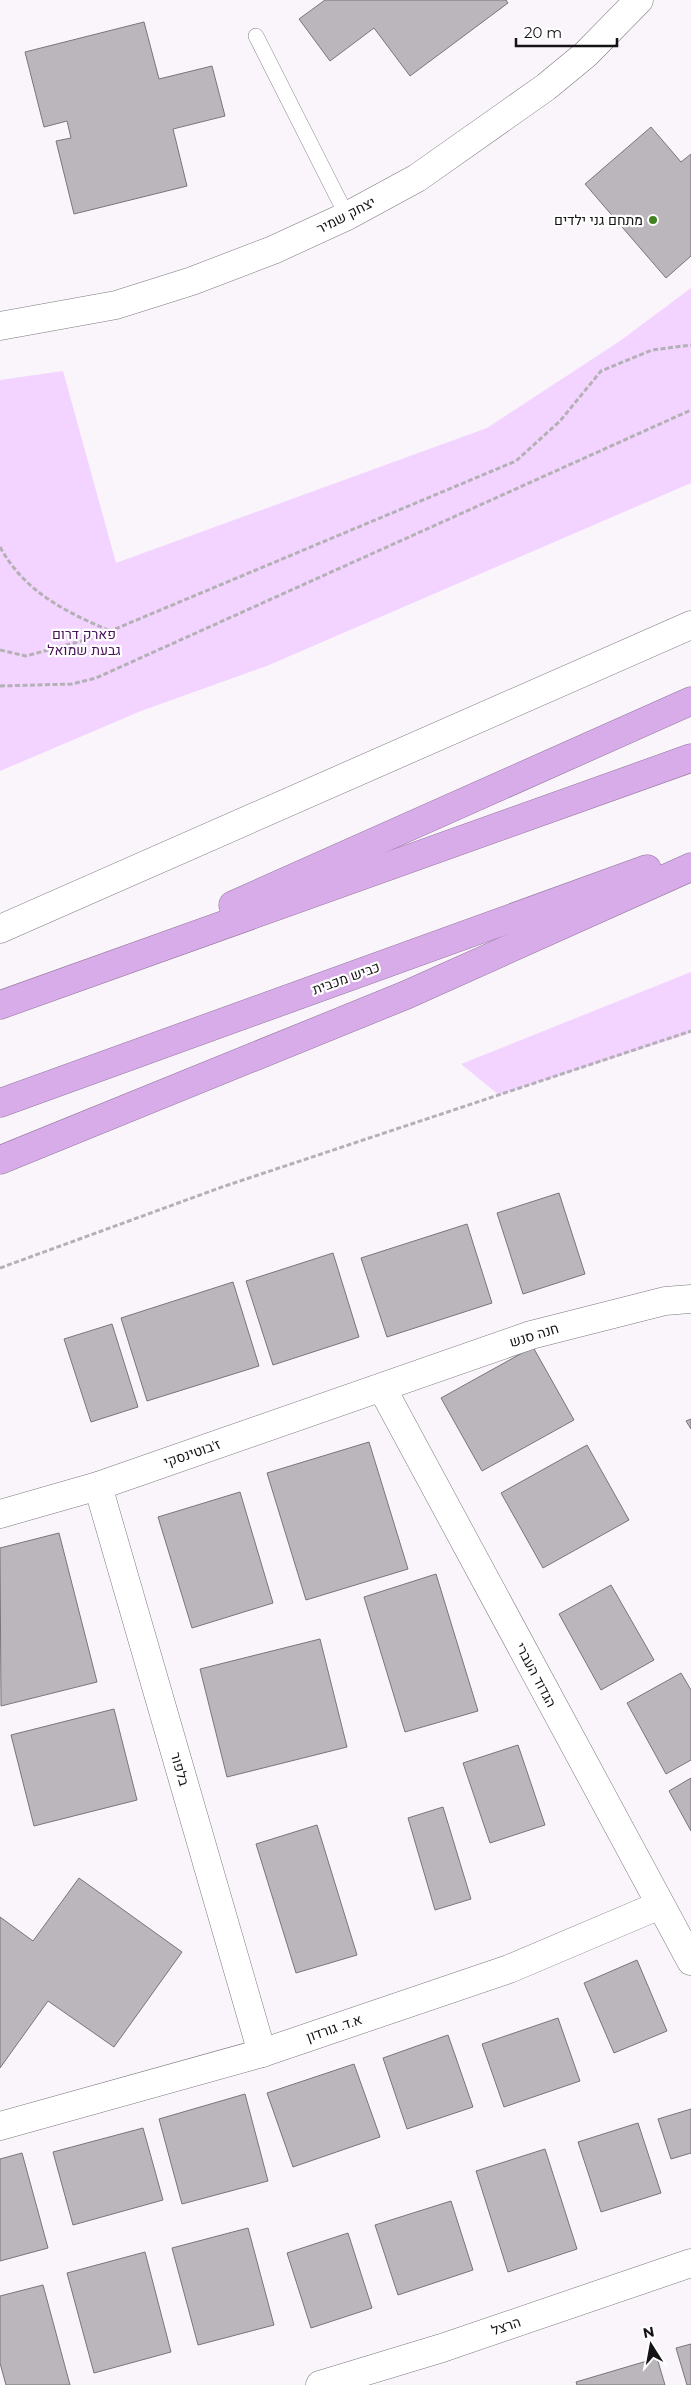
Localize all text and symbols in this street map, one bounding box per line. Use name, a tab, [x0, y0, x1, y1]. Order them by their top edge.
scale bar	[516, 15, 617, 47]
text: 20 m	[524, 23, 562, 42]
street label: יצחק שמיר	[313, 192, 379, 238]
place label: מתחם גני ילדים	[554, 211, 643, 229]
marker: מתחם גני ילדים	[647, 214, 659, 226]
park label: פארק דרום גבעת שמואל	[47, 625, 121, 659]
street label: כביש מכבית	[310, 957, 382, 999]
street label: חנה סנש	[507, 1319, 561, 1351]
street label: ז'בוטינסקי	[161, 1435, 223, 1471]
street label: הגדוד העברי	[511, 1639, 561, 1711]
street label: בלפור	[167, 1750, 194, 1789]
street label: א.ד. גורדון	[304, 2010, 364, 2046]
street label: הרצל	[489, 2313, 523, 2339]
north arrow	[626, 2320, 676, 2370]
text: N	[641, 2322, 656, 2342]

